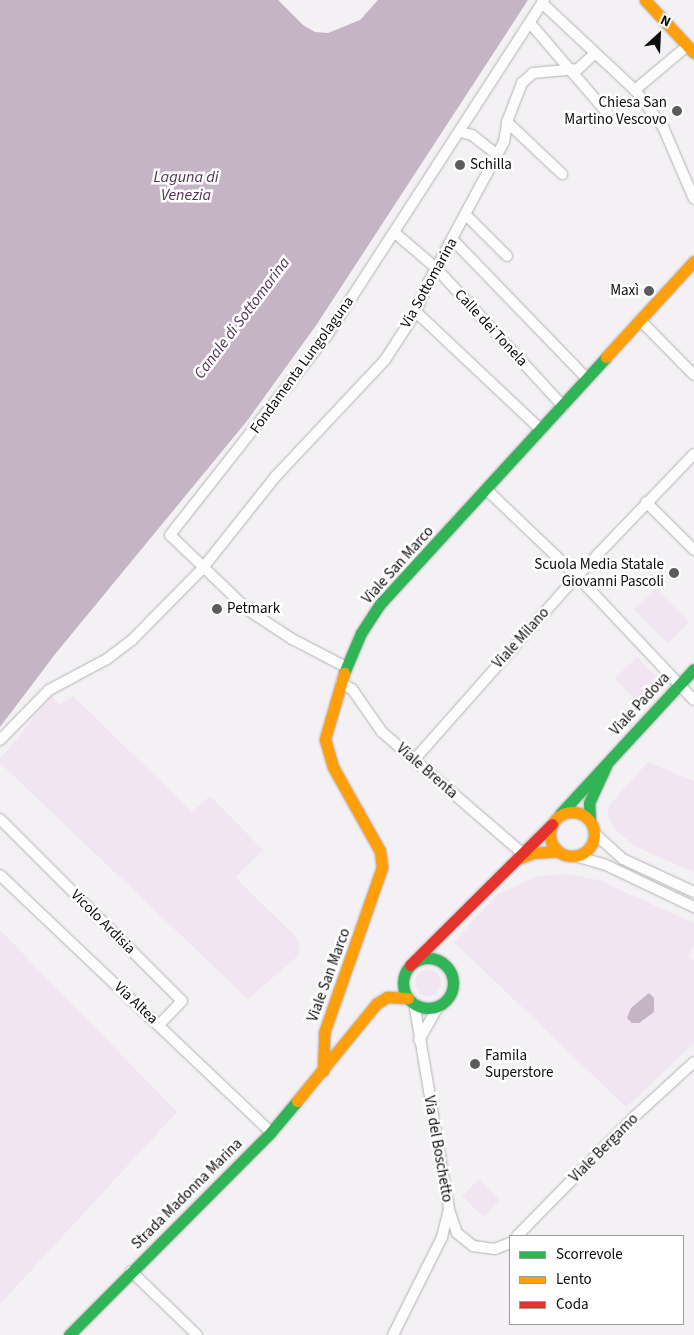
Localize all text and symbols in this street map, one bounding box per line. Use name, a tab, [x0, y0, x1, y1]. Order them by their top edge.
north arrow	[634, 10, 684, 60]
text: N	[657, 10, 674, 32]
place label: Chiesa San Martino Vescovo	[564, 93, 667, 128]
marker: Chiesa San Martino Vescovo	[671, 105, 683, 117]
place label: Schilla	[470, 156, 512, 174]
marker: Schilla	[454, 159, 466, 171]
water label: Laguna di Venezia	[153, 167, 219, 205]
street label: Via Sottomarina	[397, 235, 461, 331]
water label: Canale di Sottomarina	[190, 253, 294, 383]
place label: Maxì	[610, 282, 639, 300]
marker: Maxì	[643, 285, 655, 297]
street label: Calle dei Tonela	[451, 286, 531, 370]
street label: Fondamenta Lungolaguna	[246, 293, 358, 437]
street label: Viale San Marco	[358, 522, 438, 608]
place label: Scuola Media Statale Giovanni Pascoli	[534, 555, 664, 590]
marker: Scuola Media Statale Giovanni Pascoli	[668, 567, 680, 579]
place label: Petmark	[227, 600, 280, 618]
marker: Petmark	[211, 603, 223, 615]
street label: Viale Milano	[489, 604, 553, 672]
street label: Viale Padova	[606, 669, 674, 739]
street label: Viale Brenta	[393, 740, 461, 802]
street label: Vicolo Ardisia	[67, 886, 139, 958]
street label: Viale San Marco	[304, 926, 354, 1024]
street label: Via Altea	[110, 978, 162, 1028]
place label: Famila Superstore	[485, 1046, 554, 1081]
marker: Famila Superstore	[469, 1058, 481, 1070]
street label: Via del Boschetto	[420, 1094, 456, 1204]
street label: Viale Bergamo	[566, 1110, 642, 1186]
street label: Strada Madonna Marina	[128, 1135, 246, 1253]
legend	[509, 1235, 684, 1325]
text: Scorrevole	[556, 1244, 623, 1265]
text: Lento	[556, 1269, 592, 1290]
text: Coda	[556, 1294, 589, 1315]

